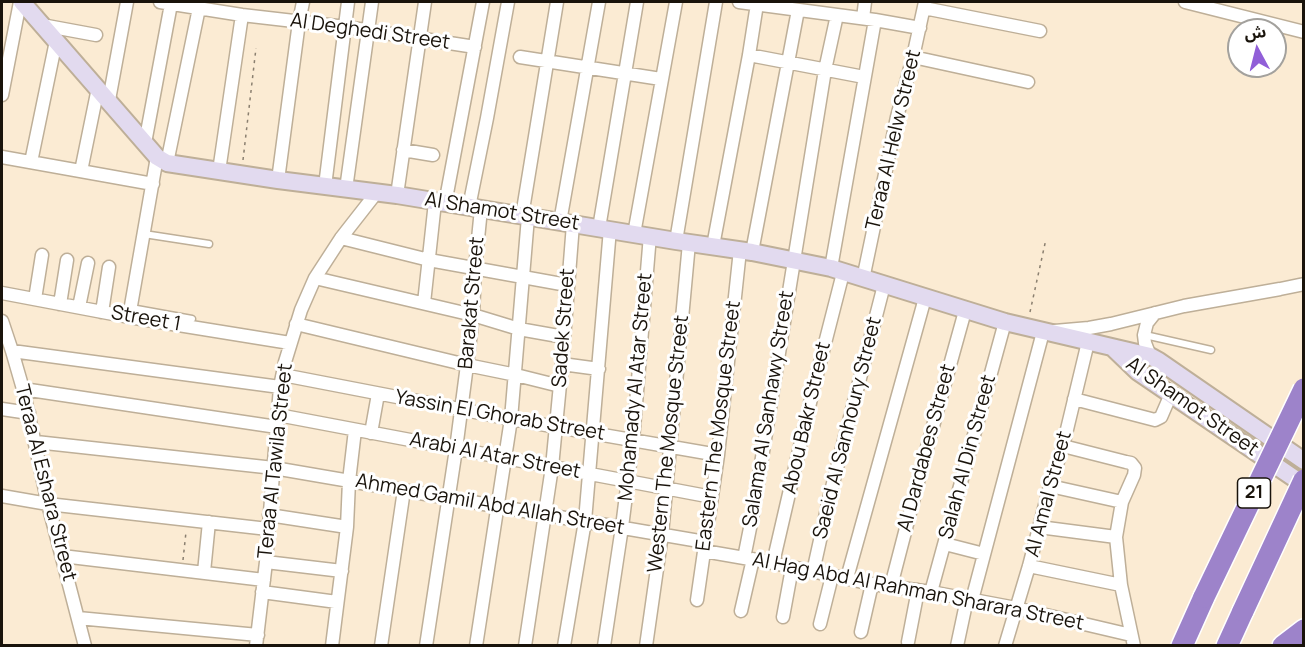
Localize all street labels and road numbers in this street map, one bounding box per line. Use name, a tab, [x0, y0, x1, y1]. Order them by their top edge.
street label: Al Deghedi Street	[289, 9, 451, 55]
street label: Teraa Al Helw Street	[862, 47, 926, 233]
street label: Al Shamot Street	[423, 188, 581, 236]
street label: Barakat Street	[454, 236, 490, 370]
street label: Sadek Street	[548, 267, 580, 389]
street label: Mohamady Al Atar Street	[614, 272, 658, 502]
street label: Salama Al Sanhawy Street	[738, 289, 800, 529]
street label: Eastern The Mosque Street	[692, 299, 746, 553]
street label: Street 1	[109, 301, 183, 337]
street label: Western The Mosque Street	[644, 314, 694, 574]
street label: Saeid Al Sanhoury Street	[809, 314, 887, 542]
street label: Abou Bakr Street	[778, 340, 836, 496]
street label: Al Shamot Street	[1121, 352, 1263, 462]
street label: Teraa Al Tawila Street	[254, 362, 298, 560]
street label: Al Dardabes Street	[893, 362, 961, 534]
street label: Salah Al Din Street	[935, 372, 1001, 542]
street label: Teraa Al Eshara Street	[9, 382, 81, 584]
street label: Yassin El Ghorab Street	[393, 386, 607, 446]
street label: Arabi Al Atar Street	[407, 428, 583, 484]
street label: Al Amal Street	[1021, 428, 1077, 560]
street label: Ahmed Gamil Abd Allah Street	[354, 470, 626, 540]
road number: 21	[1238, 478, 1270, 508]
street label: Al Hag Abd Al Rahman Sharara Street	[750, 548, 1086, 636]

